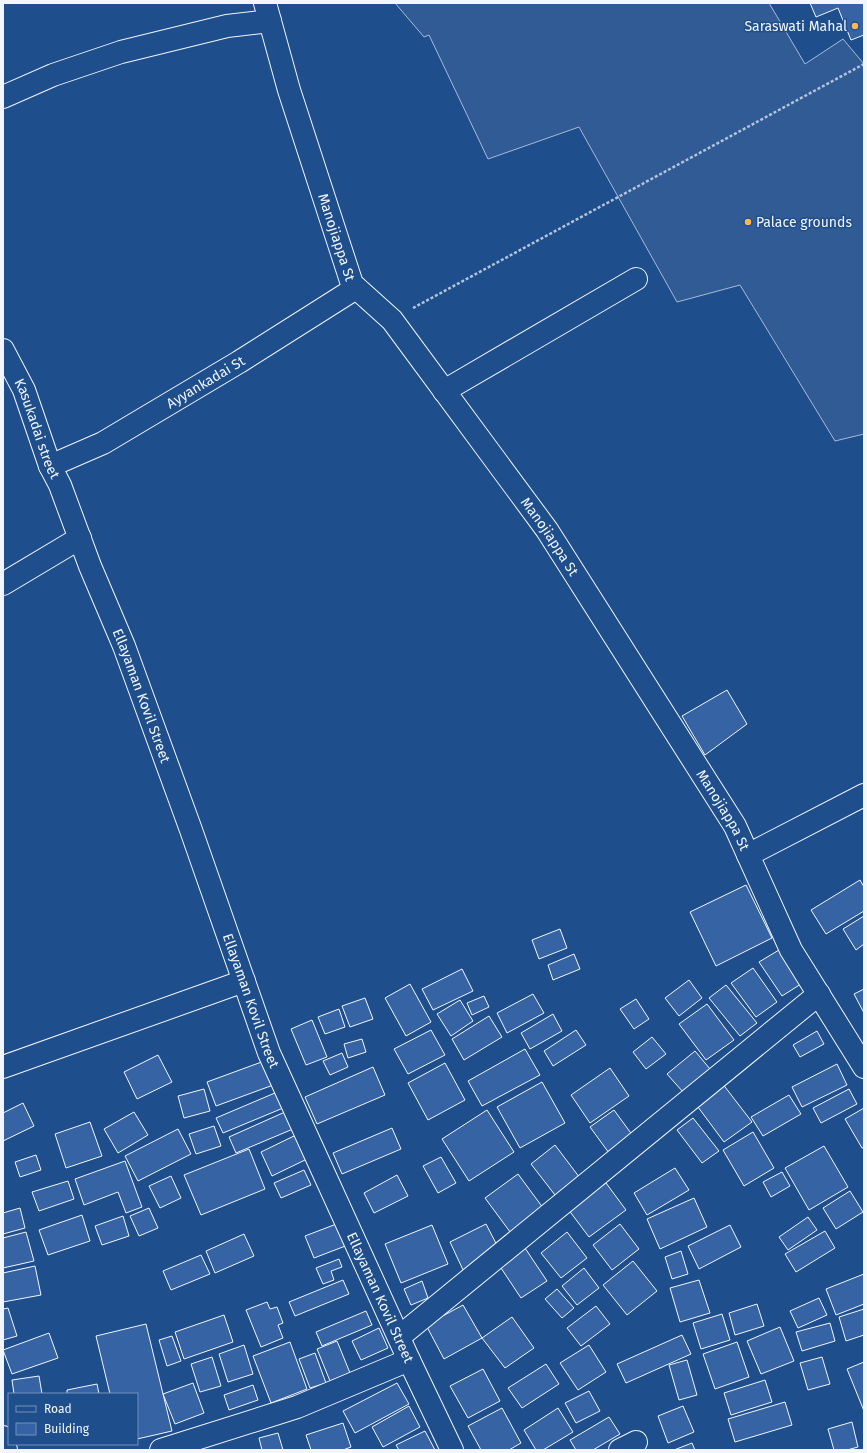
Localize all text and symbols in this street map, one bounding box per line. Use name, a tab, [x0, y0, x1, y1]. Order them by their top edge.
place label: Saraswati Mahal	[744, 18, 847, 35]
marker: Saraswati Mahal	[850, 21, 860, 31]
street label: Manojiappa St	[315, 191, 359, 284]
place label: Palace grounds	[756, 214, 852, 231]
marker: Palace grounds	[743, 217, 753, 227]
street label: Ayyankadai St	[163, 352, 249, 412]
street label: Kasukadai street	[11, 375, 64, 483]
street label: Manojiappa St	[517, 494, 583, 580]
street label: Ellayaman Kovil Street	[109, 626, 175, 766]
street label: Manojiappa St	[693, 766, 754, 854]
street label: Ellayaman Kovil Street	[219, 931, 284, 1071]
street label: Ellayaman Kovil Street	[343, 1229, 418, 1366]
legend	[8, 1393, 138, 1445]
text: Road	[44, 1402, 72, 1416]
text: Building	[44, 1422, 90, 1436]

